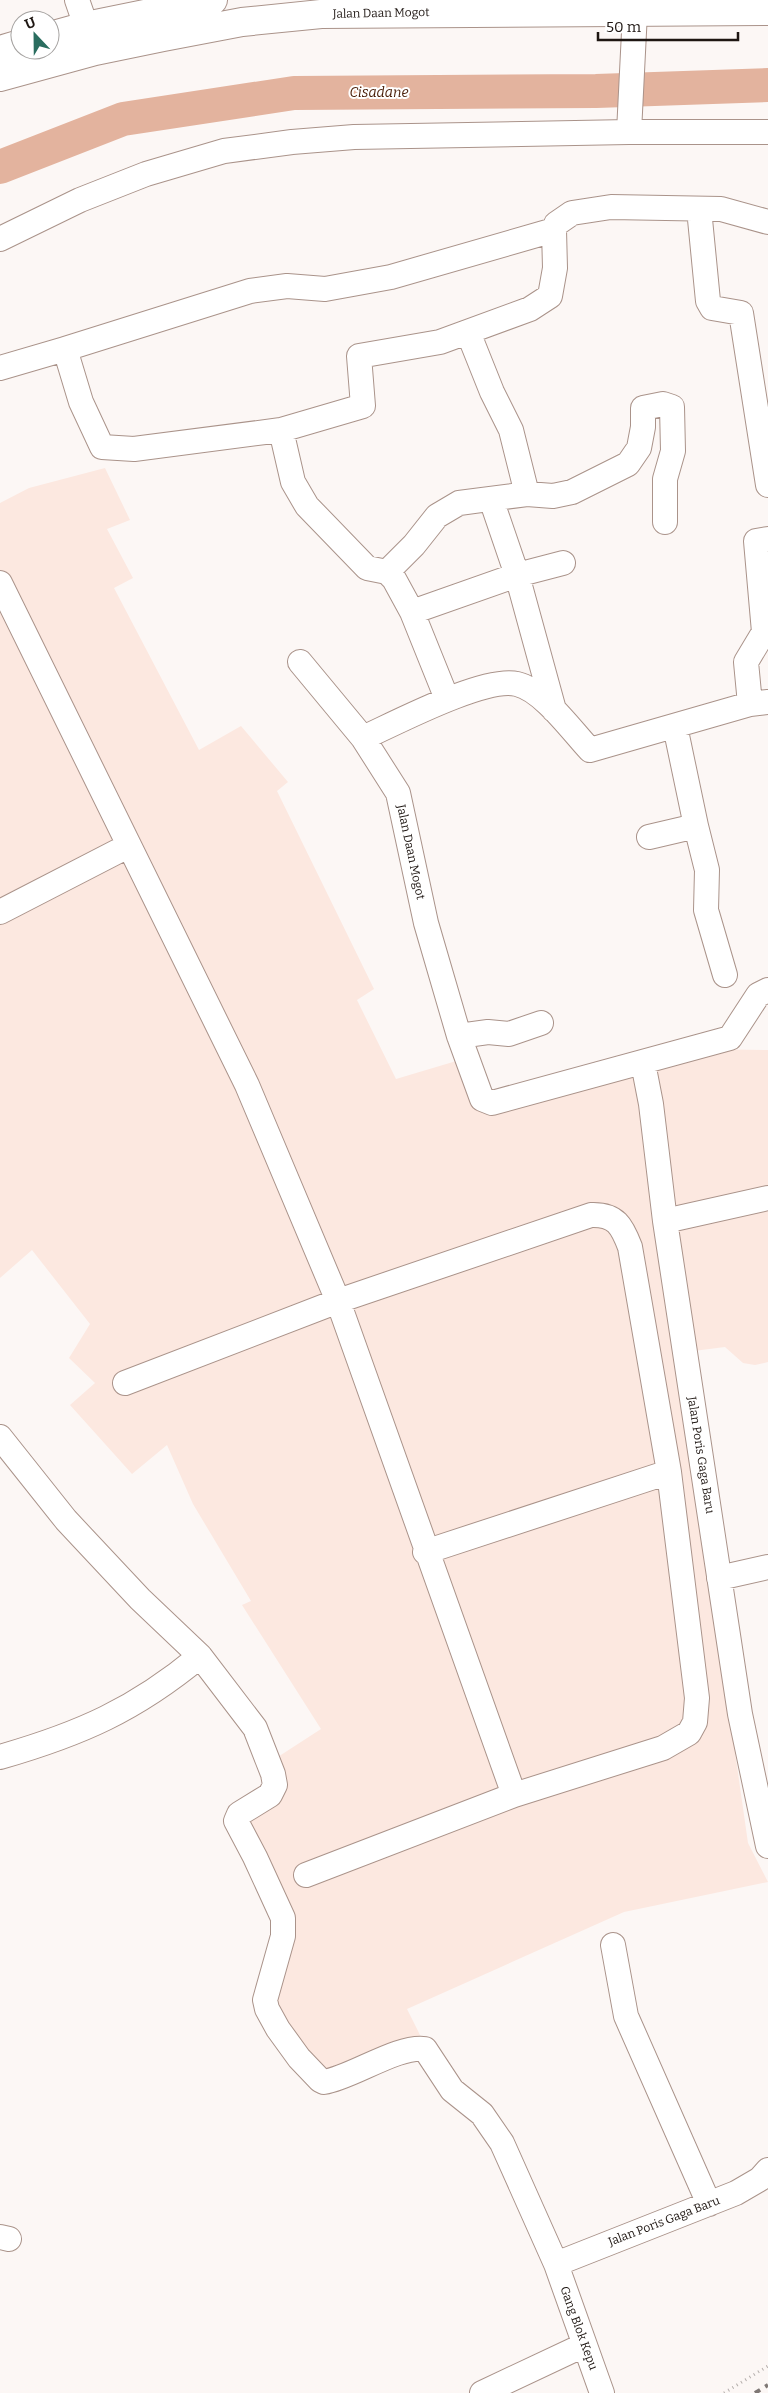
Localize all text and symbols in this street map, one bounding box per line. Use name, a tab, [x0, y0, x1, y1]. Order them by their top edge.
street label: Jalan Daan Mogot	[331, 5, 430, 21]
north arrow	[10, 10, 60, 60]
scale bar	[598, 10, 738, 42]
text: U	[22, 13, 39, 33]
text: 50 m	[606, 18, 642, 36]
water label: Cisadane	[349, 84, 409, 101]
street label: Jalan Daan Mogot	[394, 802, 428, 901]
street label: Jalan Poris Gaga Baru	[685, 1394, 717, 1515]
street label: Jalan Poris Gaga Baru	[605, 2193, 722, 2249]
street label: Gang Blok Kepu	[557, 2284, 601, 2372]

